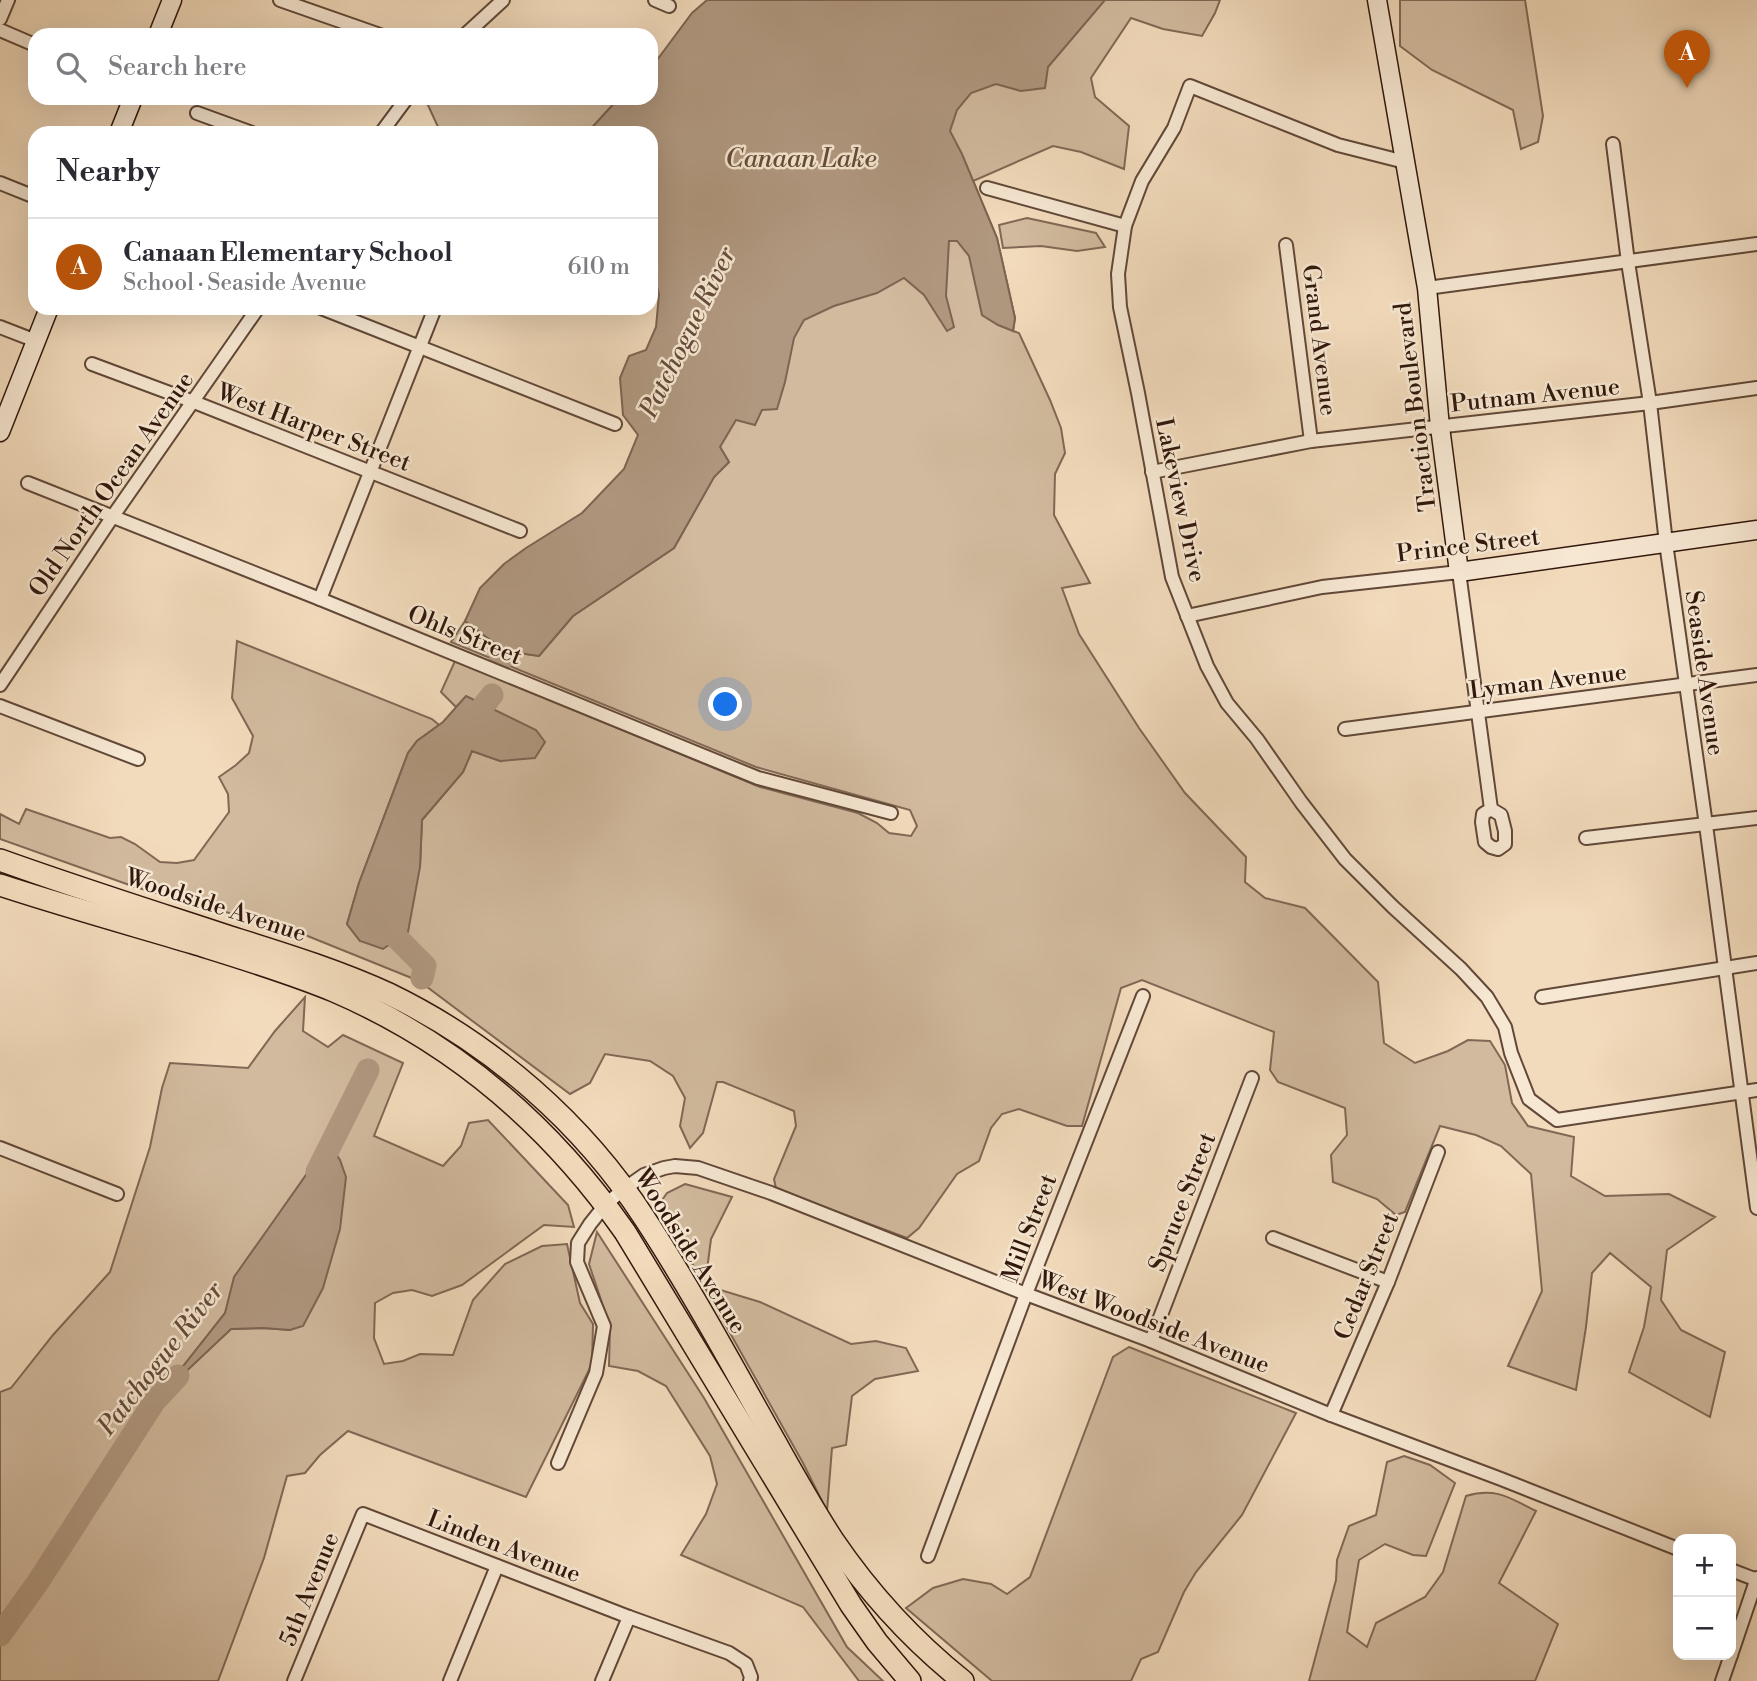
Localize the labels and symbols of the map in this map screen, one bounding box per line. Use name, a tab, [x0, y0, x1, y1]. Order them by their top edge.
pin: A	[1664, 30, 1710, 88]
water label: Canaan Lake	[725, 143, 877, 175]
water label: Patchogue River	[632, 241, 743, 424]
street label: Grand Avenue	[1295, 263, 1343, 417]
street label: Traction Boulevard	[1388, 300, 1444, 513]
street label: Old North Ocean Avenue	[23, 366, 201, 603]
street label: Putnam Avenue	[1449, 372, 1621, 420]
street label: West Harper Street	[211, 377, 415, 479]
street label: Lakeview Drive	[1148, 415, 1212, 585]
street label: Prince Street	[1395, 522, 1542, 570]
street label: Seaside Avenue	[1678, 589, 1730, 758]
street label: Ohls Street	[403, 599, 527, 673]
street label: Lyman Avenue	[1468, 657, 1629, 707]
your location	[708, 687, 742, 721]
street label: Woodside Avenue	[120, 862, 310, 949]
street label: Spruce Street	[1143, 1128, 1223, 1276]
street label: Woodside Avenue	[627, 1163, 753, 1340]
street label: Mill Street	[996, 1170, 1064, 1287]
street label: Cedar Street	[1328, 1208, 1406, 1345]
street label: West Woodside Avenue	[1033, 1265, 1274, 1381]
water label: Patchogue River	[90, 1275, 231, 1443]
street label: Linden Avenue	[423, 1504, 585, 1590]
street label: 5th Avenue	[273, 1528, 346, 1651]

